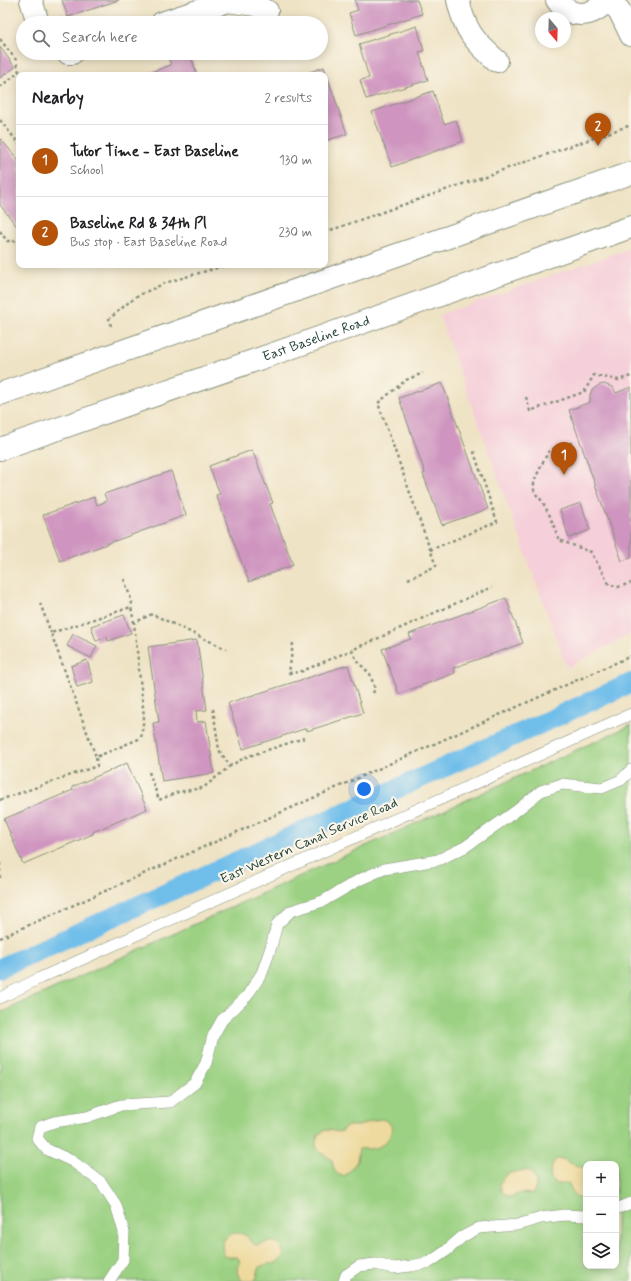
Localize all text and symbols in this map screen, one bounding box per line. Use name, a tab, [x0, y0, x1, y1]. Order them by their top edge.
north arrow	[535, 12, 571, 48]
search box	[16, 16, 328, 60]
icon: search	[30, 27, 52, 49]
text: Search here	[62, 28, 138, 48]
text: Nearby	[32, 87, 84, 109]
text: 2 results	[265, 90, 312, 107]
pin: 2	[585, 113, 611, 146]
text: Tutor Time - East Baseline	[70, 142, 239, 162]
text: 1	[42, 152, 48, 169]
text: 130 m	[279, 152, 312, 169]
text: School	[70, 162, 104, 179]
text: Baseline Rd & 34th Pl	[70, 214, 207, 234]
text: 2	[42, 224, 48, 241]
text: 230 m	[278, 224, 312, 241]
text: Bus stop · East Baseline Road	[70, 234, 227, 251]
street label: East Baseline Road	[260, 311, 372, 366]
pin: 1	[551, 442, 577, 475]
your location	[354, 779, 374, 799]
street label: East Western Canal Service Road	[218, 794, 400, 888]
map controls	[583, 1161, 619, 1269]
button: +	[583, 1161, 619, 1197]
button: −	[583, 1197, 619, 1233]
button: layers	[583, 1233, 619, 1269]

